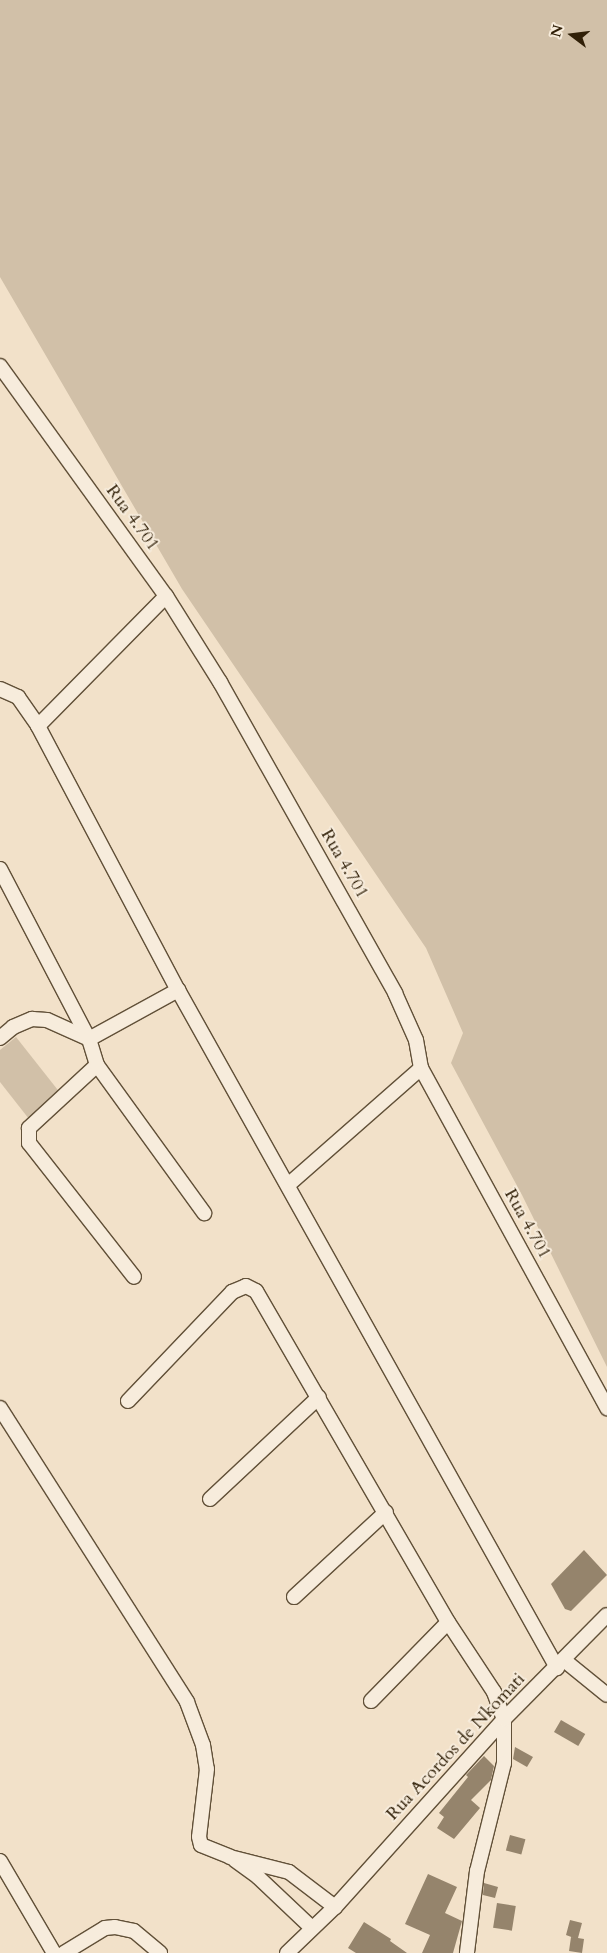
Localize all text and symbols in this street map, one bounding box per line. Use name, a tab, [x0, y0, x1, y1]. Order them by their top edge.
north arrow	[547, 10, 597, 60]
text: N	[546, 23, 568, 39]
street label: Rua 4.701	[101, 481, 163, 555]
street label: Rua 4.701	[316, 826, 372, 902]
street label: Rua 4.701	[499, 1185, 555, 1263]
street label: Rua Acordos de Nkomati	[382, 1669, 530, 1825]

